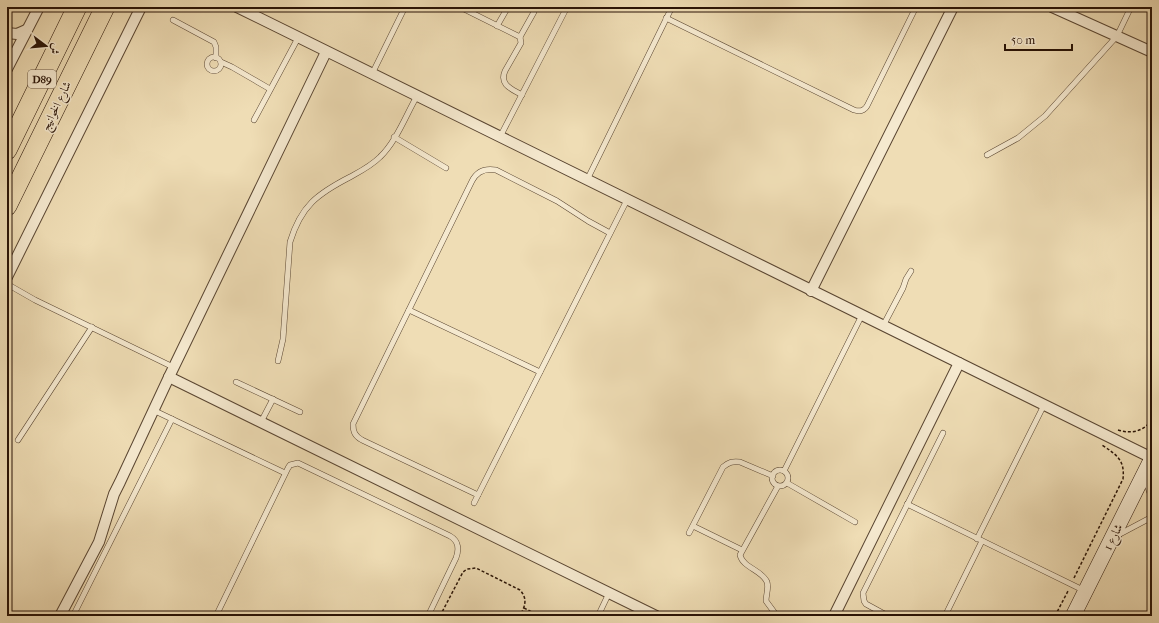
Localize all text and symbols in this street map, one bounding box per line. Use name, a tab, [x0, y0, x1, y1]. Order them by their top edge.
north arrow	[26, 26, 66, 66]
scale bar	[1005, 26, 1072, 52]
text: 50 m	[1011, 33, 1035, 47]
text: ش	[47, 42, 63, 56]
road number: D89	[28, 70, 56, 88]
street label: شارع الخوانيج	[38, 79, 78, 135]
street label: شارع 1	[1101, 521, 1129, 554]

